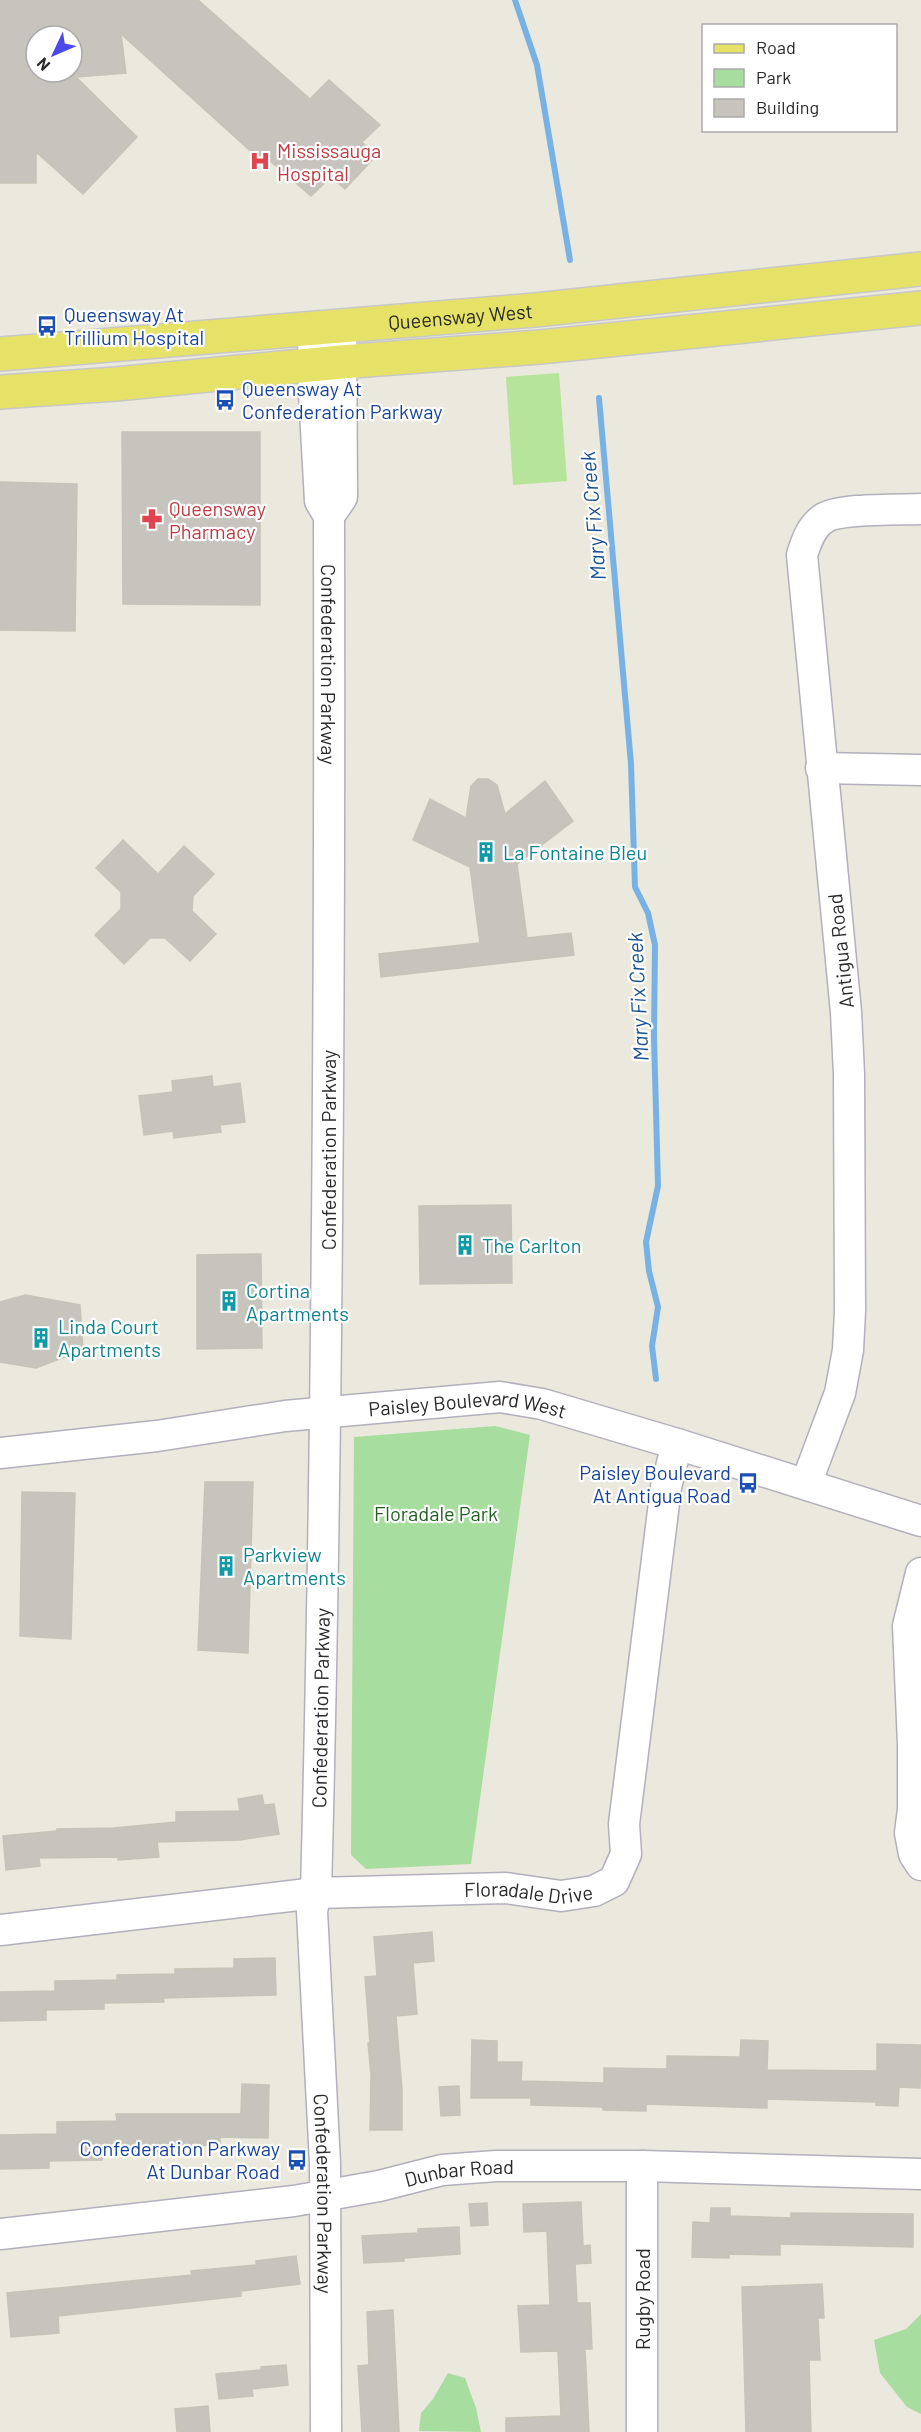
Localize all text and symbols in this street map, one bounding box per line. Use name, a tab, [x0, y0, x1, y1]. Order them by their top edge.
north arrow	[24, 24, 84, 84]
legend	[702, 24, 897, 132]
text: Road	[756, 36, 796, 58]
text: N	[32, 54, 53, 75]
text: Park	[756, 66, 791, 88]
text: Building	[756, 96, 819, 118]
place label: Mississauga Hospital	[277, 138, 381, 185]
hospital icon: Mississauga Hospital	[248, 149, 272, 173]
street label: Queensway West	[387, 298, 534, 334]
place label: Queensway At Trillium Hospital	[64, 302, 204, 349]
bus stop icon: Queensway At Trillium Hospital	[35, 314, 59, 338]
place label: Queensway At Confederation Parkway	[242, 376, 442, 423]
bus stop icon: Queensway At Confederation Parkway	[213, 388, 237, 412]
water label: Mary Fix Creek	[574, 450, 610, 582]
place label: Queensway Pharmacy	[169, 496, 266, 543]
pharmacy icon: Queensway Pharmacy	[140, 507, 164, 531]
street label: Confederation Parkway	[317, 564, 341, 765]
building icon: La Fontaine Bleu	[474, 840, 498, 864]
place label: La Fontaine Bleu	[503, 840, 647, 864]
street label: Antigua Road	[822, 892, 858, 1010]
water label: Mary Fix Creek	[621, 931, 653, 1062]
street label: Confederation Parkway	[316, 1050, 340, 1250]
building icon: The Carlton	[453, 1233, 477, 1257]
place label: The Carlton	[482, 1233, 581, 1257]
place label: Cortina Apartments	[246, 1278, 349, 1325]
building icon: Cortina Apartments	[217, 1289, 241, 1313]
place label: Linda Court Apartments	[58, 1314, 161, 1361]
building icon: Linda Court Apartments	[29, 1326, 53, 1350]
street label: Paisley Boulevard West	[367, 1385, 569, 1423]
place label: Paisley Boulevard At Antigua Road	[579, 1460, 731, 1507]
bus stop icon: Paisley Boulevard At Antigua Road	[736, 1471, 760, 1495]
park label: Floradale Park	[374, 1501, 498, 1525]
place label: Parkview Apartments	[243, 1542, 346, 1589]
building icon: Parkview Apartments	[214, 1554, 238, 1578]
street label: Confederation Parkway	[306, 1608, 334, 1808]
street label: Floradale Drive	[464, 1876, 594, 1908]
street label: Confederation Parkway	[309, 2093, 337, 2294]
place label: Confederation Parkway At Dunbar Road	[80, 2136, 280, 2183]
bus stop icon: Confederation Parkway At Dunbar Road	[285, 2148, 309, 2172]
street label: Dunbar Road	[402, 2154, 514, 2191]
street label: Rugby Road	[630, 2248, 654, 2350]

